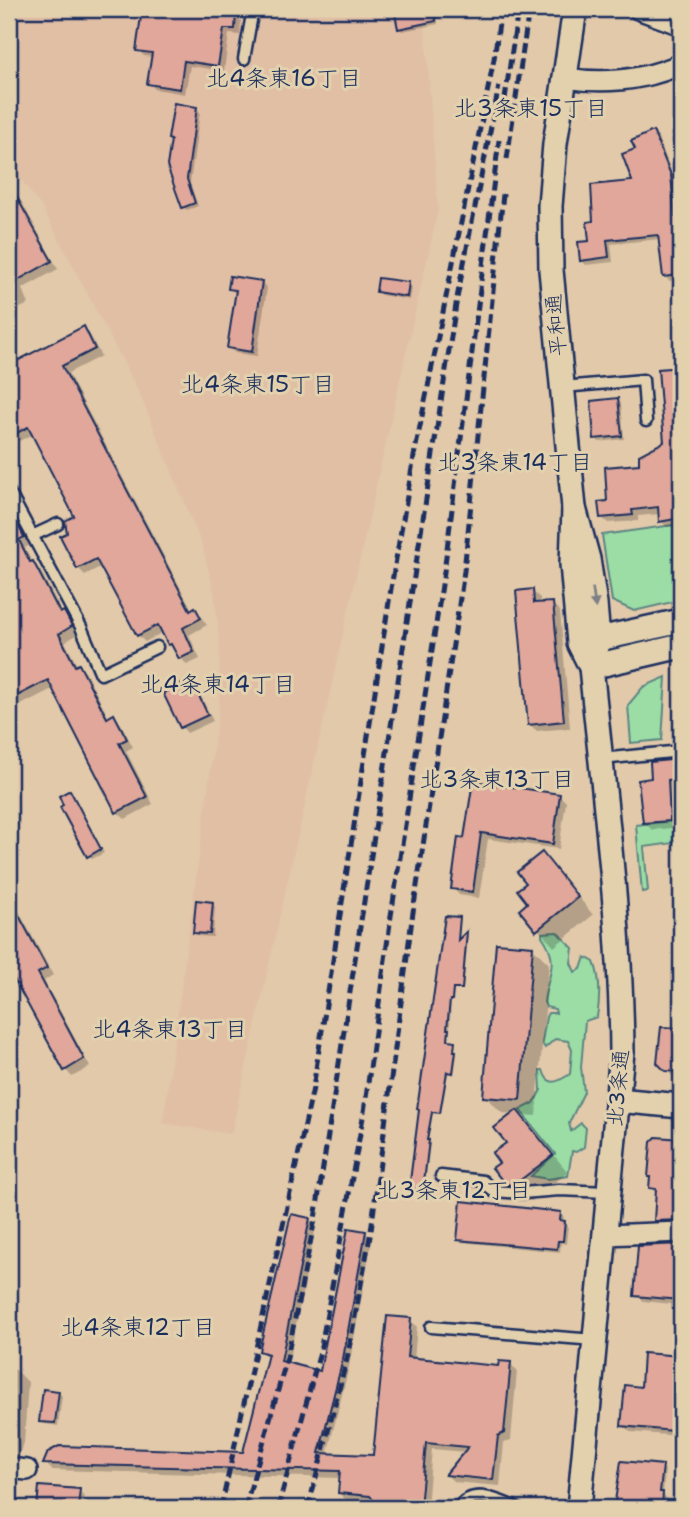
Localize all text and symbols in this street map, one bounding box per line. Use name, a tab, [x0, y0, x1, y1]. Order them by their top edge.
district label: 北4条東16丁目	[206, 63, 362, 93]
district label: 北3条東15丁目	[454, 93, 608, 123]
street label: 平和通	[539, 292, 573, 358]
district label: 北4条東15丁目	[181, 369, 335, 399]
district label: 北3条東14丁目	[437, 447, 593, 477]
one-way arrow	[588, 587, 599, 609]
district label: 北4条東14丁目	[140, 669, 296, 699]
district label: 北3条東13丁目	[419, 764, 575, 794]
district label: 北4条東13丁目	[92, 1014, 248, 1044]
street label: 北3条通	[601, 1048, 635, 1128]
district label: 北3条東12丁目	[376, 1175, 532, 1205]
district label: 北4条東12丁目	[60, 1312, 216, 1342]

